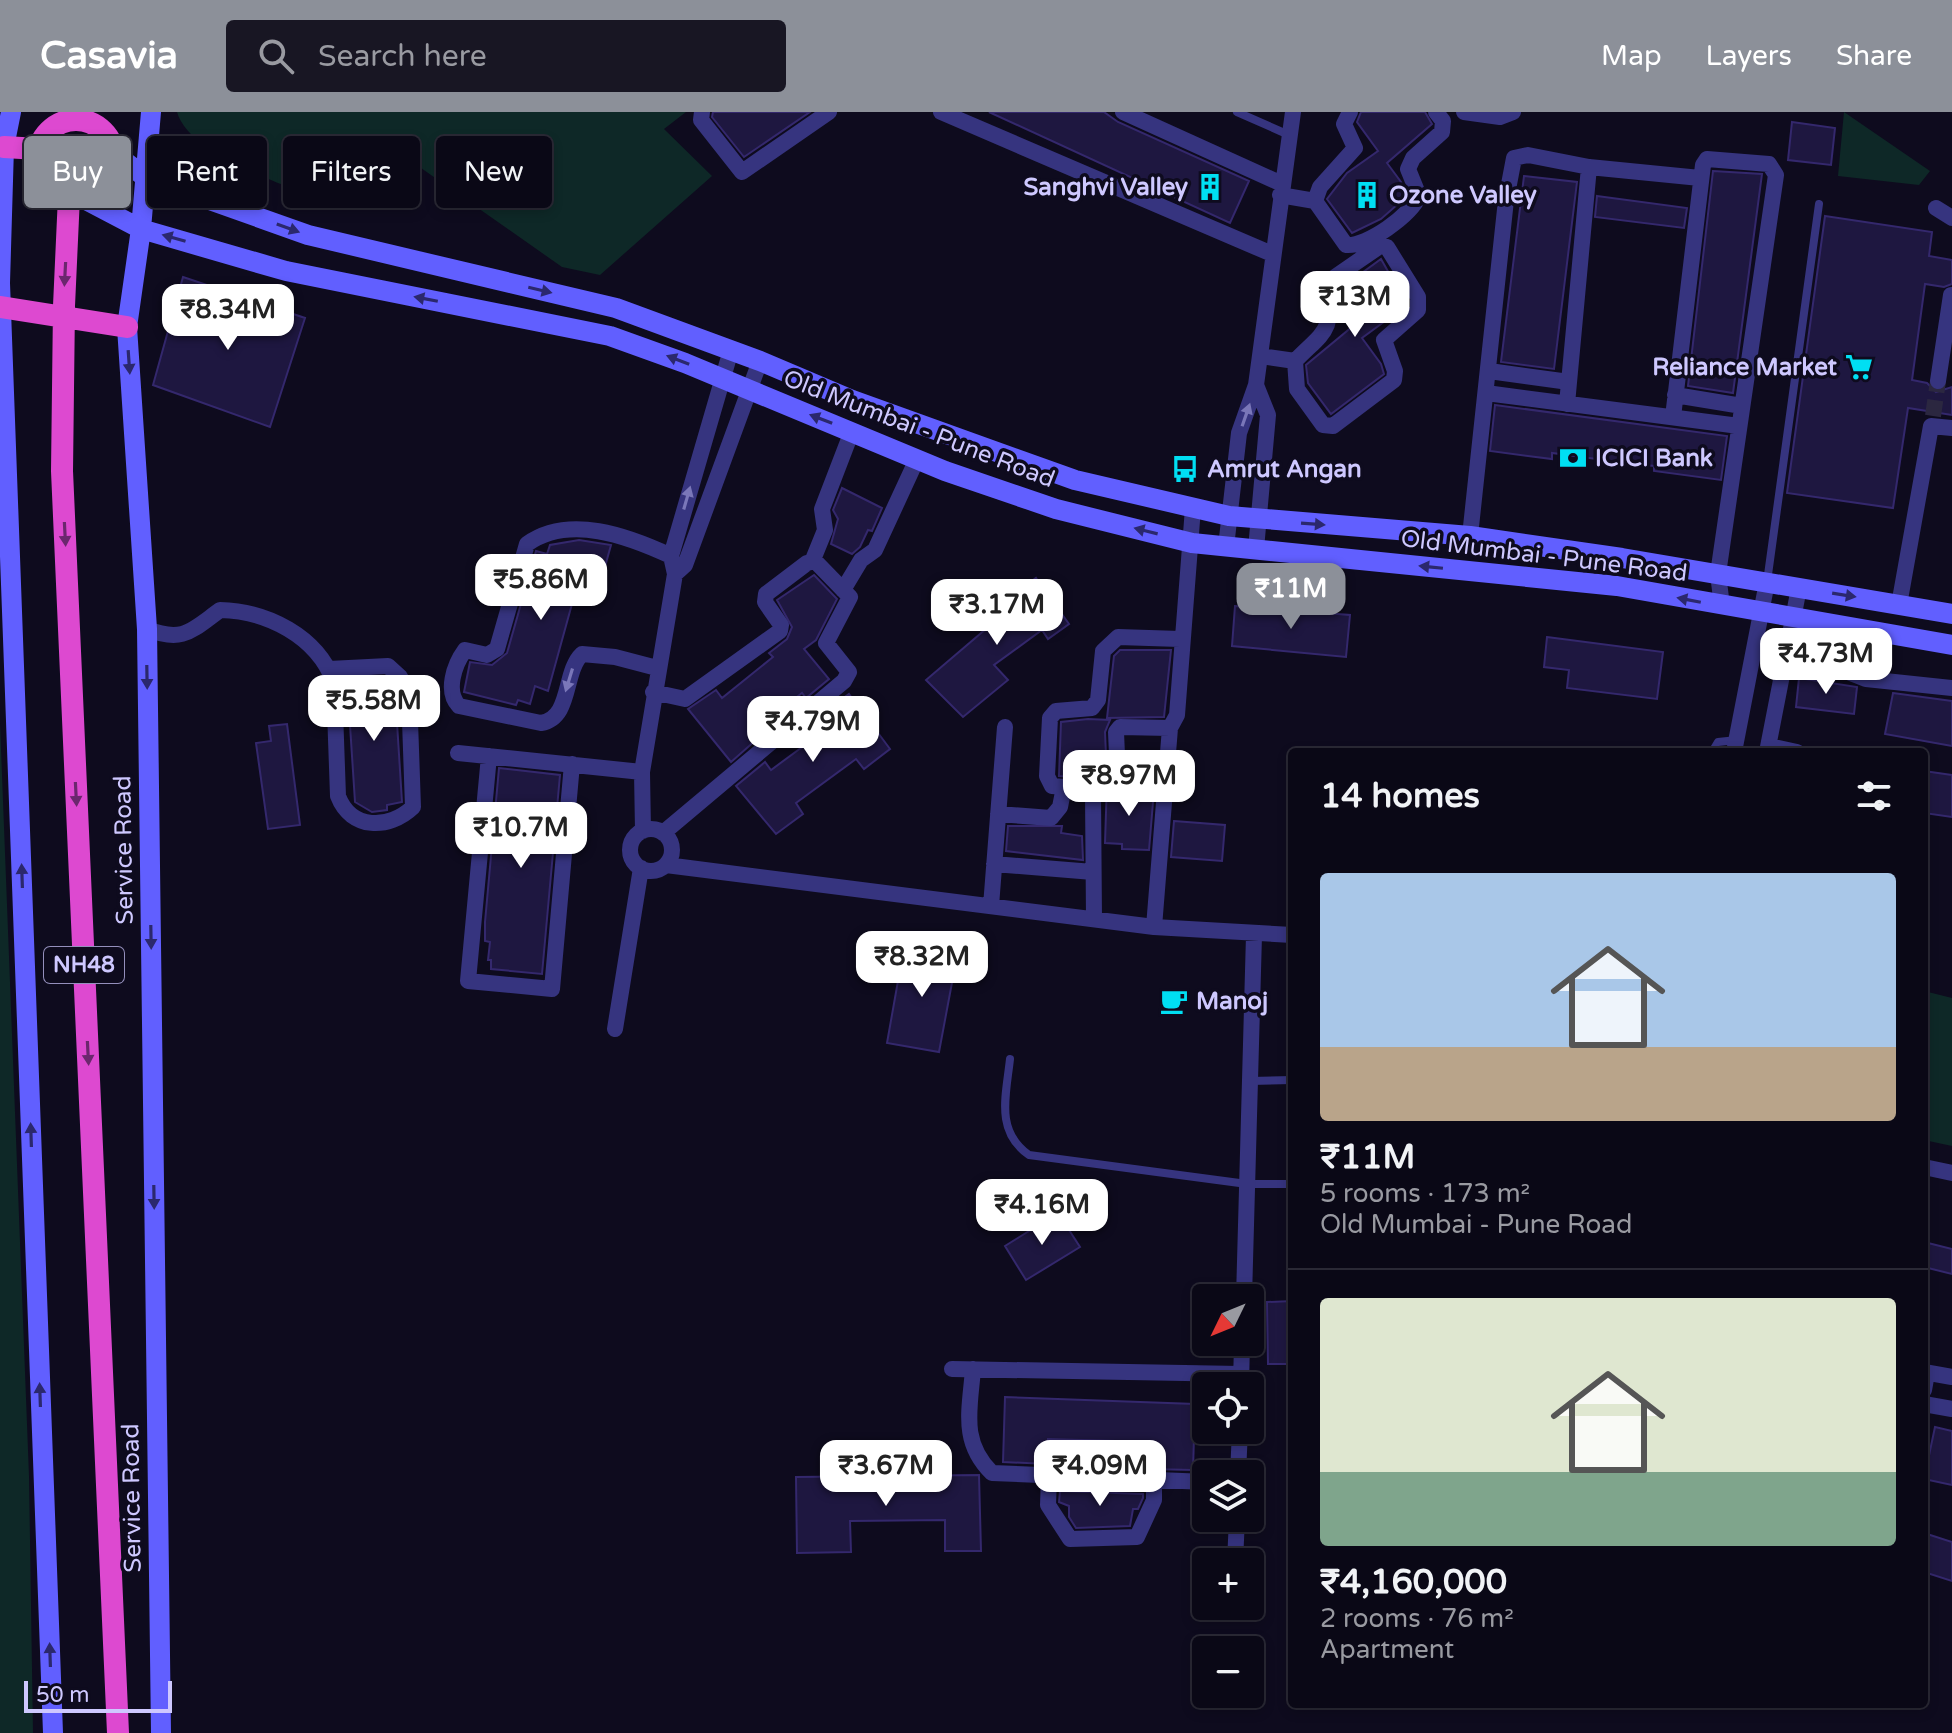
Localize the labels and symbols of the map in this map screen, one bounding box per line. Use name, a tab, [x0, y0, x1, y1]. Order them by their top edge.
building icon: Sanghvi Valley	[1195, 172, 1225, 202]
place label: Sanghvi Valley	[1024, 173, 1188, 202]
building icon: Ozone Valley	[1352, 180, 1382, 210]
place label: Ozone Valley	[1389, 181, 1537, 210]
one-way arrow	[276, 222, 300, 235]
one-way arrow	[161, 231, 185, 244]
one-way arrow	[58, 262, 71, 287]
pin: ₹13M	[1308, 271, 1402, 339]
pin: ₹8.34M	[163, 284, 293, 352]
one-way arrow	[528, 284, 553, 296]
one-way arrow	[414, 292, 439, 305]
one-way arrow	[123, 350, 136, 375]
supermarket icon: Reliance Market	[1844, 352, 1874, 382]
place label: Reliance Market	[1652, 353, 1838, 382]
one-way arrow	[666, 354, 690, 366]
street label: Old Mumbai - Pune Road	[779, 364, 1059, 494]
one-way arrow	[1240, 402, 1252, 426]
one-way arrow	[809, 412, 833, 425]
bank icon: ICICI Bank	[1558, 443, 1588, 473]
place label: ICICI Bank	[1595, 444, 1713, 473]
bus stop icon: Amrut Angan	[1170, 454, 1200, 484]
place label: Amrut Angan	[1207, 455, 1362, 484]
one-way arrow	[681, 486, 694, 510]
one-way arrow	[1301, 518, 1326, 531]
one-way arrow	[58, 522, 71, 547]
one-way arrow	[1133, 524, 1158, 537]
street label: Old Mumbai - Pune Road	[1399, 524, 1689, 588]
pin: ₹5.86M	[476, 554, 606, 622]
one-way arrow	[1418, 561, 1443, 574]
pin: ₹11M	[1244, 563, 1338, 631]
pin: ₹3.17M	[932, 579, 1062, 647]
one-way arrow	[1831, 590, 1856, 602]
one-way arrow	[1676, 593, 1701, 605]
pin: ₹4.73M	[1761, 628, 1891, 696]
one-way arrow	[141, 665, 153, 690]
one-way arrow	[562, 668, 575, 692]
pin: ₹5.58M	[309, 675, 439, 743]
pin: ₹4.79M	[748, 696, 878, 764]
pin: ₹8.97M	[1064, 750, 1194, 818]
street label: Service Road	[108, 775, 140, 925]
one-way arrow	[70, 782, 83, 807]
pin: ₹10.7M	[456, 802, 586, 870]
one-way arrow	[15, 863, 28, 888]
one-way arrow	[145, 925, 157, 950]
pin: ₹8.32M	[857, 931, 987, 999]
road number: NH48	[44, 947, 124, 983]
cafe icon: Manoj	[1159, 986, 1189, 1016]
place label: Manoj	[1196, 987, 1268, 1016]
one-way arrow	[81, 1041, 94, 1066]
one-way arrow	[25, 1122, 38, 1147]
pin: ₹4.16M	[977, 1179, 1107, 1247]
one-way arrow	[148, 1185, 160, 1210]
north arrow	[1192, 1284, 1264, 1356]
one-way arrow	[34, 1382, 47, 1407]
street label: Service Road	[116, 1423, 148, 1573]
pin: ₹3.67M	[821, 1440, 951, 1508]
pin: ₹4.09M	[1035, 1440, 1165, 1508]
one-way arrow	[43, 1642, 56, 1667]
scale bar	[24, 1677, 172, 1713]

